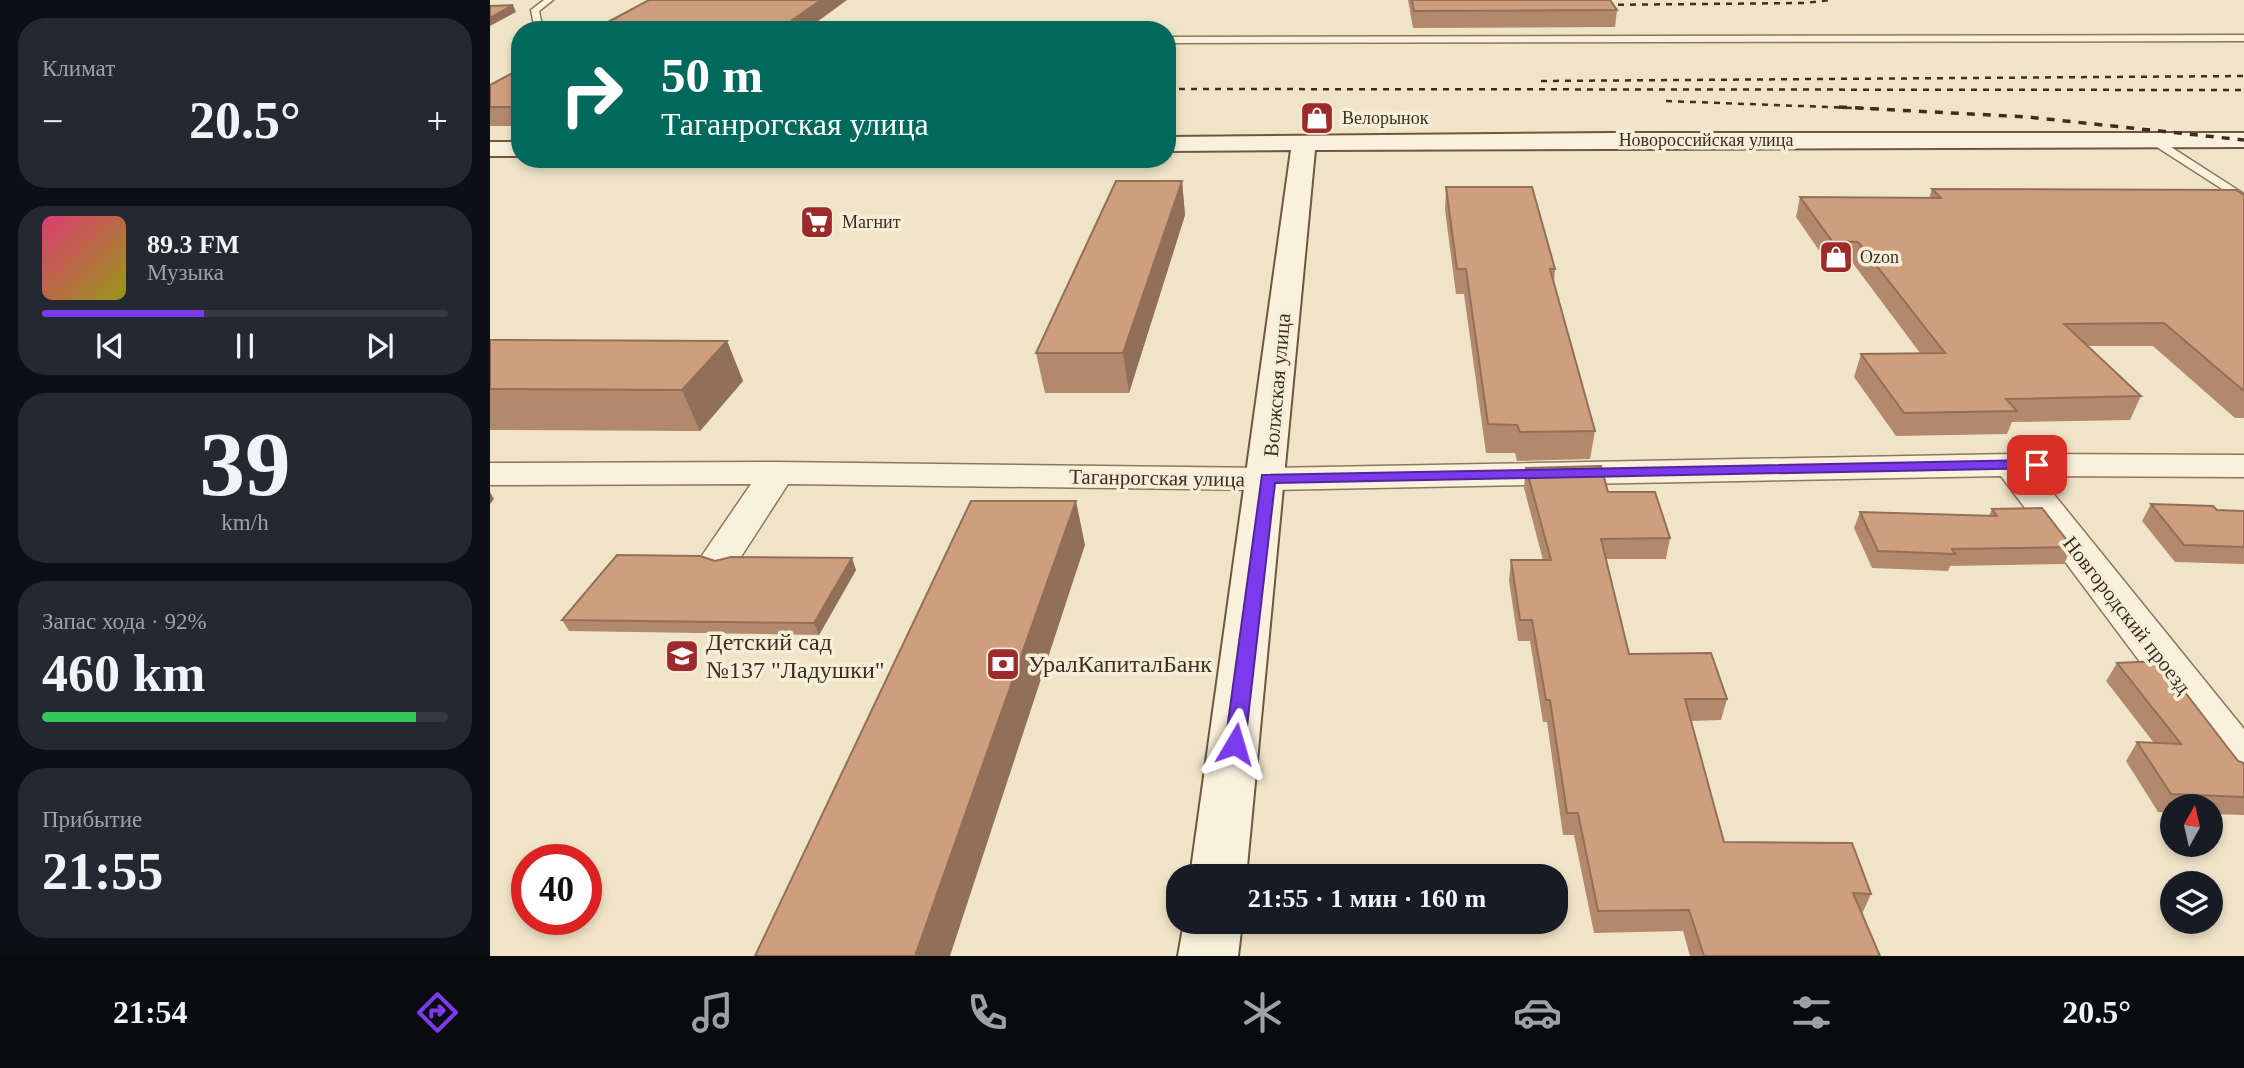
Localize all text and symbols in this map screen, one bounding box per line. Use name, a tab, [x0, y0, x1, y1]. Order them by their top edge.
text: 50 m	[661, 48, 763, 103]
icon: right	[546, 49, 637, 140]
text: Климат	[42, 56, 115, 81]
text: 20.5°	[189, 92, 301, 149]
shop icon: Велорынок	[1298, 99, 1336, 137]
text: −	[42, 100, 63, 142]
text: +	[427, 100, 448, 142]
text: Таганрогская улица	[661, 106, 929, 142]
place label: Велорынок	[1342, 108, 1429, 128]
street label: Новороссийская улица	[1619, 130, 1793, 150]
supermarket icon: Магнит	[798, 203, 836, 241]
place label: Магнит	[842, 212, 901, 232]
text: 89.3 FM	[147, 230, 239, 259]
shop icon: Ozon	[1817, 238, 1855, 276]
place label: Ozon	[1860, 247, 1899, 267]
text: Музыка	[147, 260, 224, 285]
street label: Волжская улица	[1259, 311, 1295, 458]
icon: previous	[91, 327, 129, 365]
icon: pause	[226, 327, 264, 365]
icon: next	[361, 327, 399, 365]
text: 39	[200, 414, 291, 515]
pin	[2007, 435, 2067, 495]
icon: arrive	[2018, 446, 2056, 484]
street label: Таганрогская улица	[1069, 464, 1246, 492]
text: km/h	[221, 510, 269, 535]
street label: Новгородский проезд	[2058, 531, 2196, 699]
text: Запас хода · 92%	[42, 609, 207, 634]
place label: Детский сад №137 "Ладушки"	[706, 629, 885, 683]
school or university icon: Детский сад №137 "Ладушки"	[663, 637, 701, 675]
text: 460 km	[42, 645, 205, 702]
bank icon: УралКапиталБанк	[984, 645, 1022, 683]
place label: УралКапиталБанк	[1028, 651, 1212, 677]
position arrow	[1198, 707, 1272, 781]
north arrow	[2160, 794, 2222, 858]
map controls	[2160, 794, 2223, 934]
text: Прибытие	[42, 807, 142, 832]
text: 21:55	[42, 843, 163, 900]
speed limit sign: 40	[511, 844, 602, 935]
button: layers	[2160, 871, 2223, 934]
text: 21:55 · 1 мин · 160 m	[1248, 884, 1486, 913]
icon: directions	[413, 988, 462, 1037]
icon: music	[688, 988, 737, 1037]
icon: phone	[963, 988, 1012, 1037]
icon: climate	[1238, 988, 1287, 1037]
icon: car	[1513, 988, 1562, 1037]
icon: filters	[1787, 988, 1836, 1037]
text: 21:54	[113, 994, 188, 1030]
text: 20.5°	[2062, 994, 2131, 1030]

